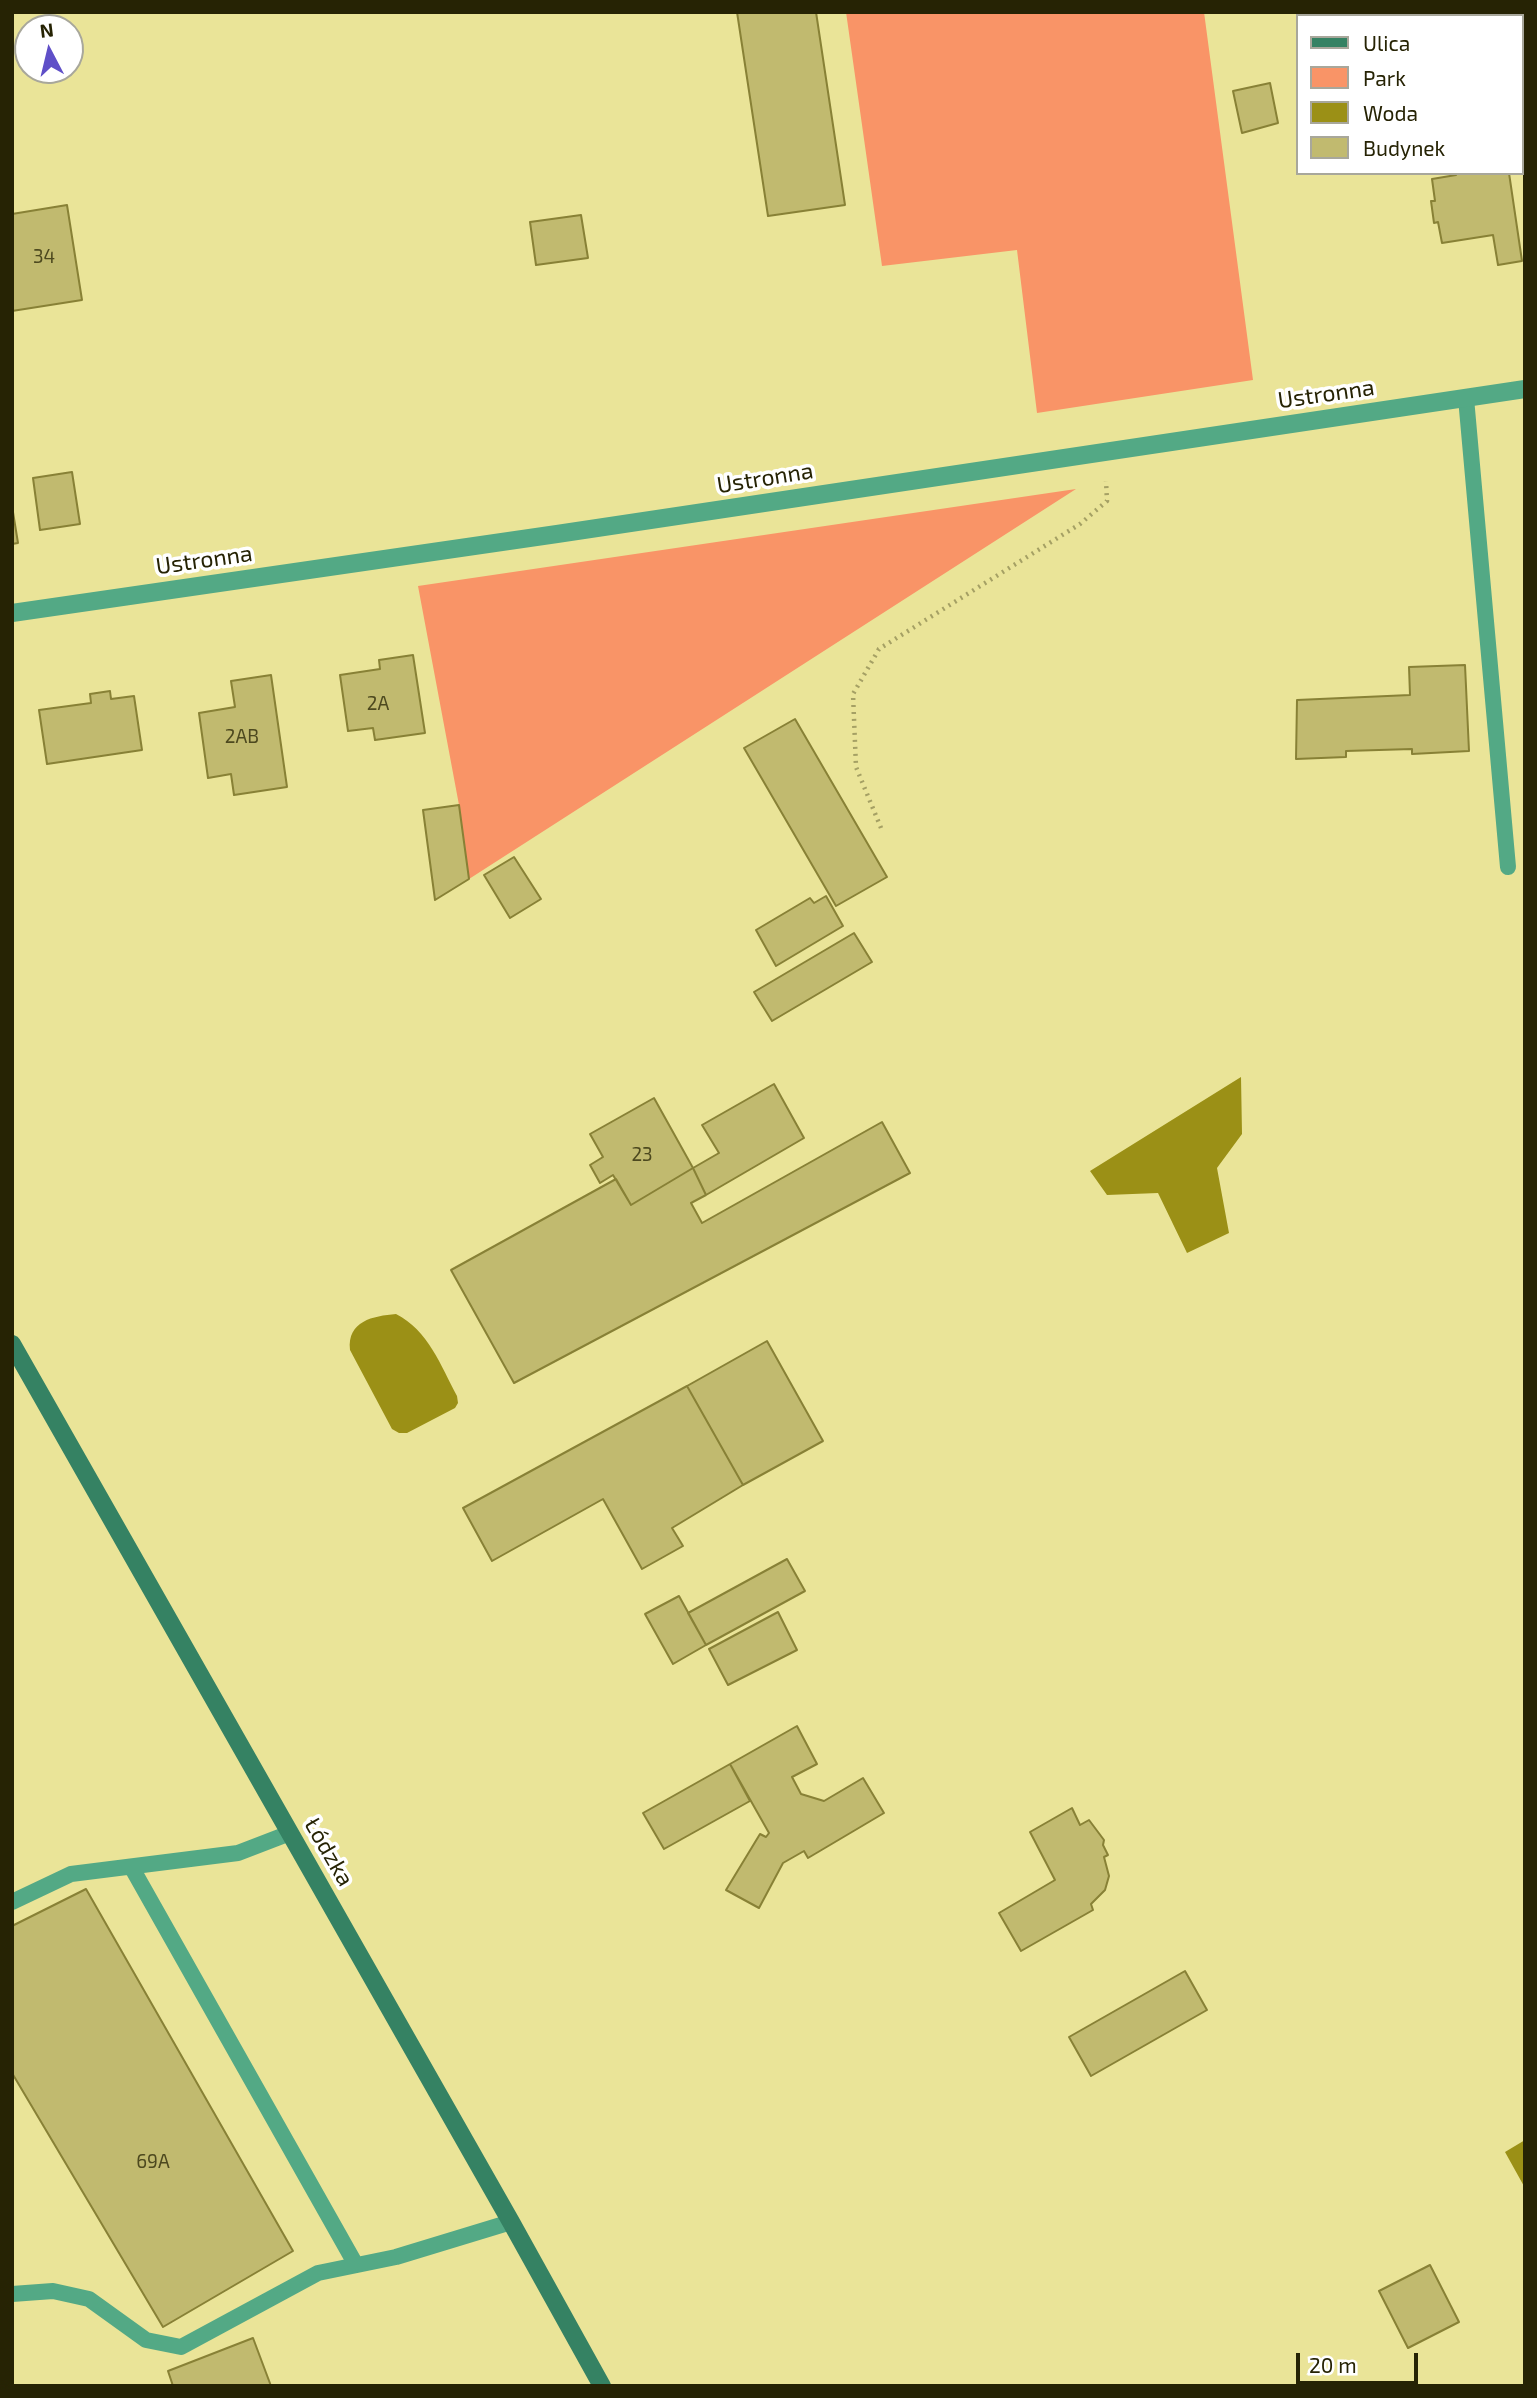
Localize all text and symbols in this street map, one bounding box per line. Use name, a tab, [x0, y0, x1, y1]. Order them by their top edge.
north arrow	[14, 14, 84, 84]
legend	[1296, 14, 1523, 175]
text: N	[38, 17, 55, 42]
text: Ulica	[1363, 30, 1410, 55]
text: Park	[1363, 65, 1406, 90]
text: Woda	[1363, 100, 1418, 125]
text: Budynek	[1363, 135, 1445, 160]
house number: 34	[33, 246, 55, 268]
street label: Ustronna	[1276, 374, 1376, 414]
street label: Ustronna	[715, 457, 815, 499]
street label: Ustronna	[154, 540, 254, 580]
house number: 2A	[367, 693, 389, 715]
house number: 2AB	[225, 726, 259, 748]
house number: 23	[631, 1144, 653, 1166]
street label: Łódzka	[298, 1813, 360, 1891]
house number: 69A	[136, 2151, 170, 2173]
scale bar	[1299, 2338, 1422, 2382]
text: 20 m	[1309, 2352, 1357, 2377]

